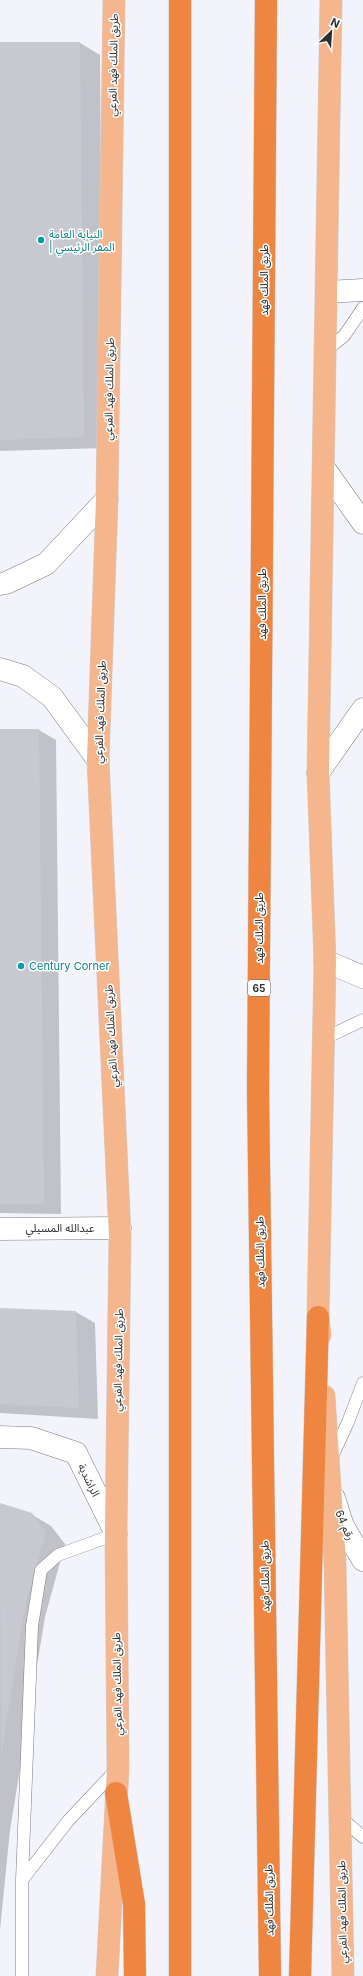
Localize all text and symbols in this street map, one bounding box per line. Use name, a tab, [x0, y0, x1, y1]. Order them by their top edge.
north arrow	[311, 12, 351, 52]
street label: طريق الملك فهد الفرعي	[105, 13, 123, 117]
text: N	[328, 15, 342, 31]
place label: النيابة العامة | المقر الرئيسي	[49, 227, 115, 257]
marker: النيابة العامة | المقر الرئيسي	[36, 235, 46, 245]
street label: طريق الملك فهد	[257, 244, 271, 316]
street label: طريق الملك فهد الفرعي	[101, 337, 119, 441]
street label: طريق الملك فهد	[255, 568, 269, 640]
street label: طريق الملك فهد الفرعي	[91, 660, 111, 764]
street label: طريق الملك فهد	[252, 892, 266, 964]
place label: Century Corner	[29, 959, 110, 973]
marker: Century Corner	[16, 961, 26, 971]
road number: 65	[248, 980, 270, 996]
street label: طريق الملك فهد الفرعي	[101, 984, 123, 1088]
street label: طريق الملك فهد	[252, 1216, 268, 1288]
street label: عبدالله المسيلي	[25, 1221, 95, 1238]
street label: طريق الملك فهد الفرعي	[110, 1308, 128, 1412]
street label: الراشدية	[75, 1461, 103, 1499]
street label: رقم 64	[330, 1508, 358, 1543]
street label: طريق الملك فهد	[257, 1540, 273, 1612]
street label: طريق الملك فهد الفرعي	[109, 1632, 127, 1736]
street label: طريق الملك فهد الفرعي	[334, 1860, 352, 1964]
street label: طريق الملك فهد	[261, 1864, 277, 1936]

